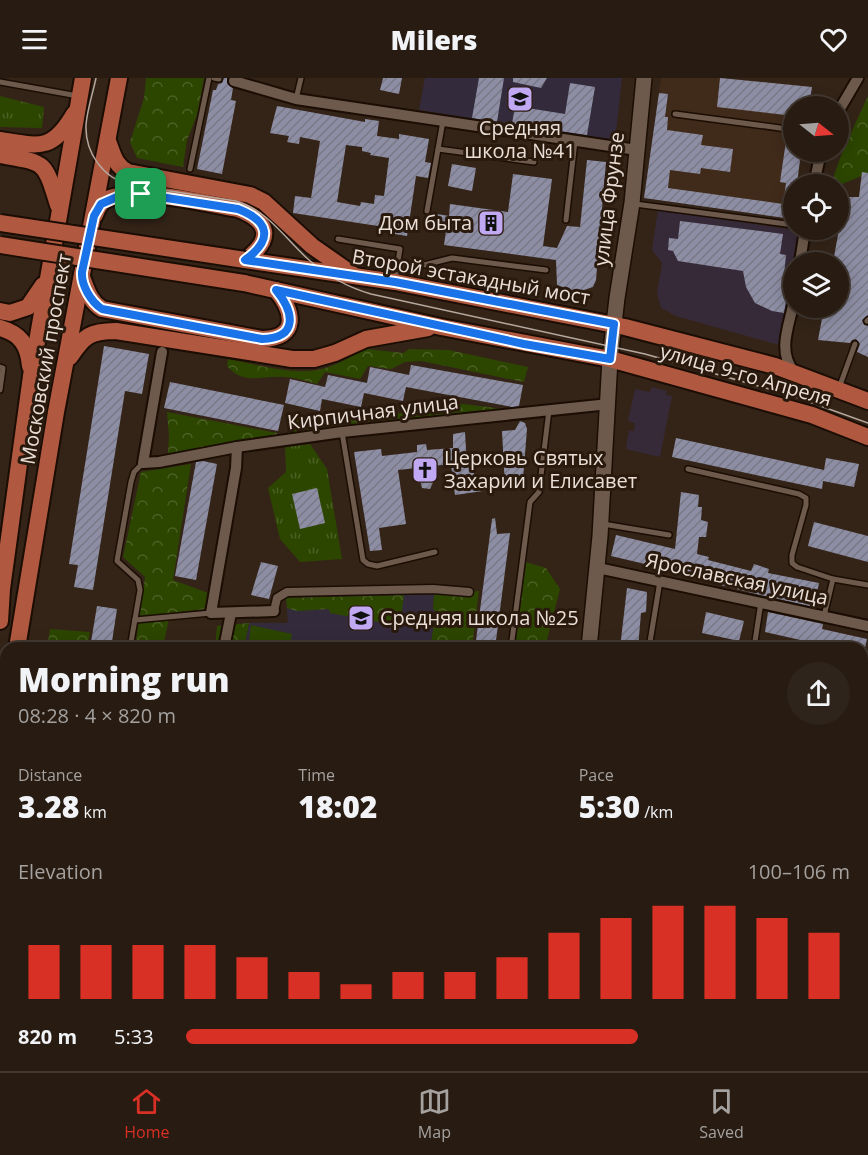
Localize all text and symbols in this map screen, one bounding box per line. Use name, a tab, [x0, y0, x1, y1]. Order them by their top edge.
text: Milers	[391, 21, 477, 58]
icon: menu	[18, 23, 51, 56]
icon: heart	[817, 23, 850, 56]
school or university icon: Средняя школа №41	[505, 84, 535, 114]
north arrow	[783, 96, 849, 162]
map controls	[783, 96, 849, 318]
place label: Средняя школа №41	[464, 114, 576, 164]
street label: улица Фрунзе	[587, 130, 630, 267]
pin	[115, 168, 166, 219]
button: locate	[783, 174, 849, 240]
icon: arrive	[124, 177, 157, 210]
building icon: Дом быта	[476, 208, 506, 238]
place label: Дом быта	[379, 209, 472, 236]
street label: Второй эстакадный мост	[350, 242, 592, 311]
street label: Московский проспект	[14, 251, 77, 466]
button: layers	[783, 252, 849, 318]
street label: улица 9-го Апреля	[657, 337, 835, 412]
street label: Кирпичная улица	[286, 388, 460, 435]
place label: Церковь Святых Захарии и Елисавет	[444, 444, 637, 494]
church icon: Церковь Святых Захарии и Елисавет	[410, 455, 440, 485]
street label: Ярославская улица	[643, 546, 831, 611]
school or university icon: Средняя школа №25	[346, 603, 376, 633]
place label: Средняя школа №25	[380, 604, 579, 631]
text: Morning run	[18, 657, 230, 702]
button: share	[787, 662, 850, 725]
text: 08:28 · 4 × 820 m	[18, 702, 176, 729]
text: Distance	[18, 764, 82, 786]
text: Time	[298, 764, 335, 786]
text: Pace	[579, 764, 614, 786]
text: 3.28	[18, 786, 79, 827]
text: 18:02	[298, 786, 377, 827]
text: 5:30	[579, 786, 640, 827]
text: km	[79, 801, 107, 823]
text: /km	[640, 801, 673, 823]
text: Elevation	[18, 858, 103, 885]
text: 100–106 m	[748, 858, 850, 885]
text: 820 m	[18, 1023, 77, 1050]
text: 5:33	[114, 1023, 154, 1050]
tab: Home	[124, 1085, 169, 1143]
tab: Map	[418, 1085, 451, 1143]
tab: Saved	[699, 1085, 744, 1143]

